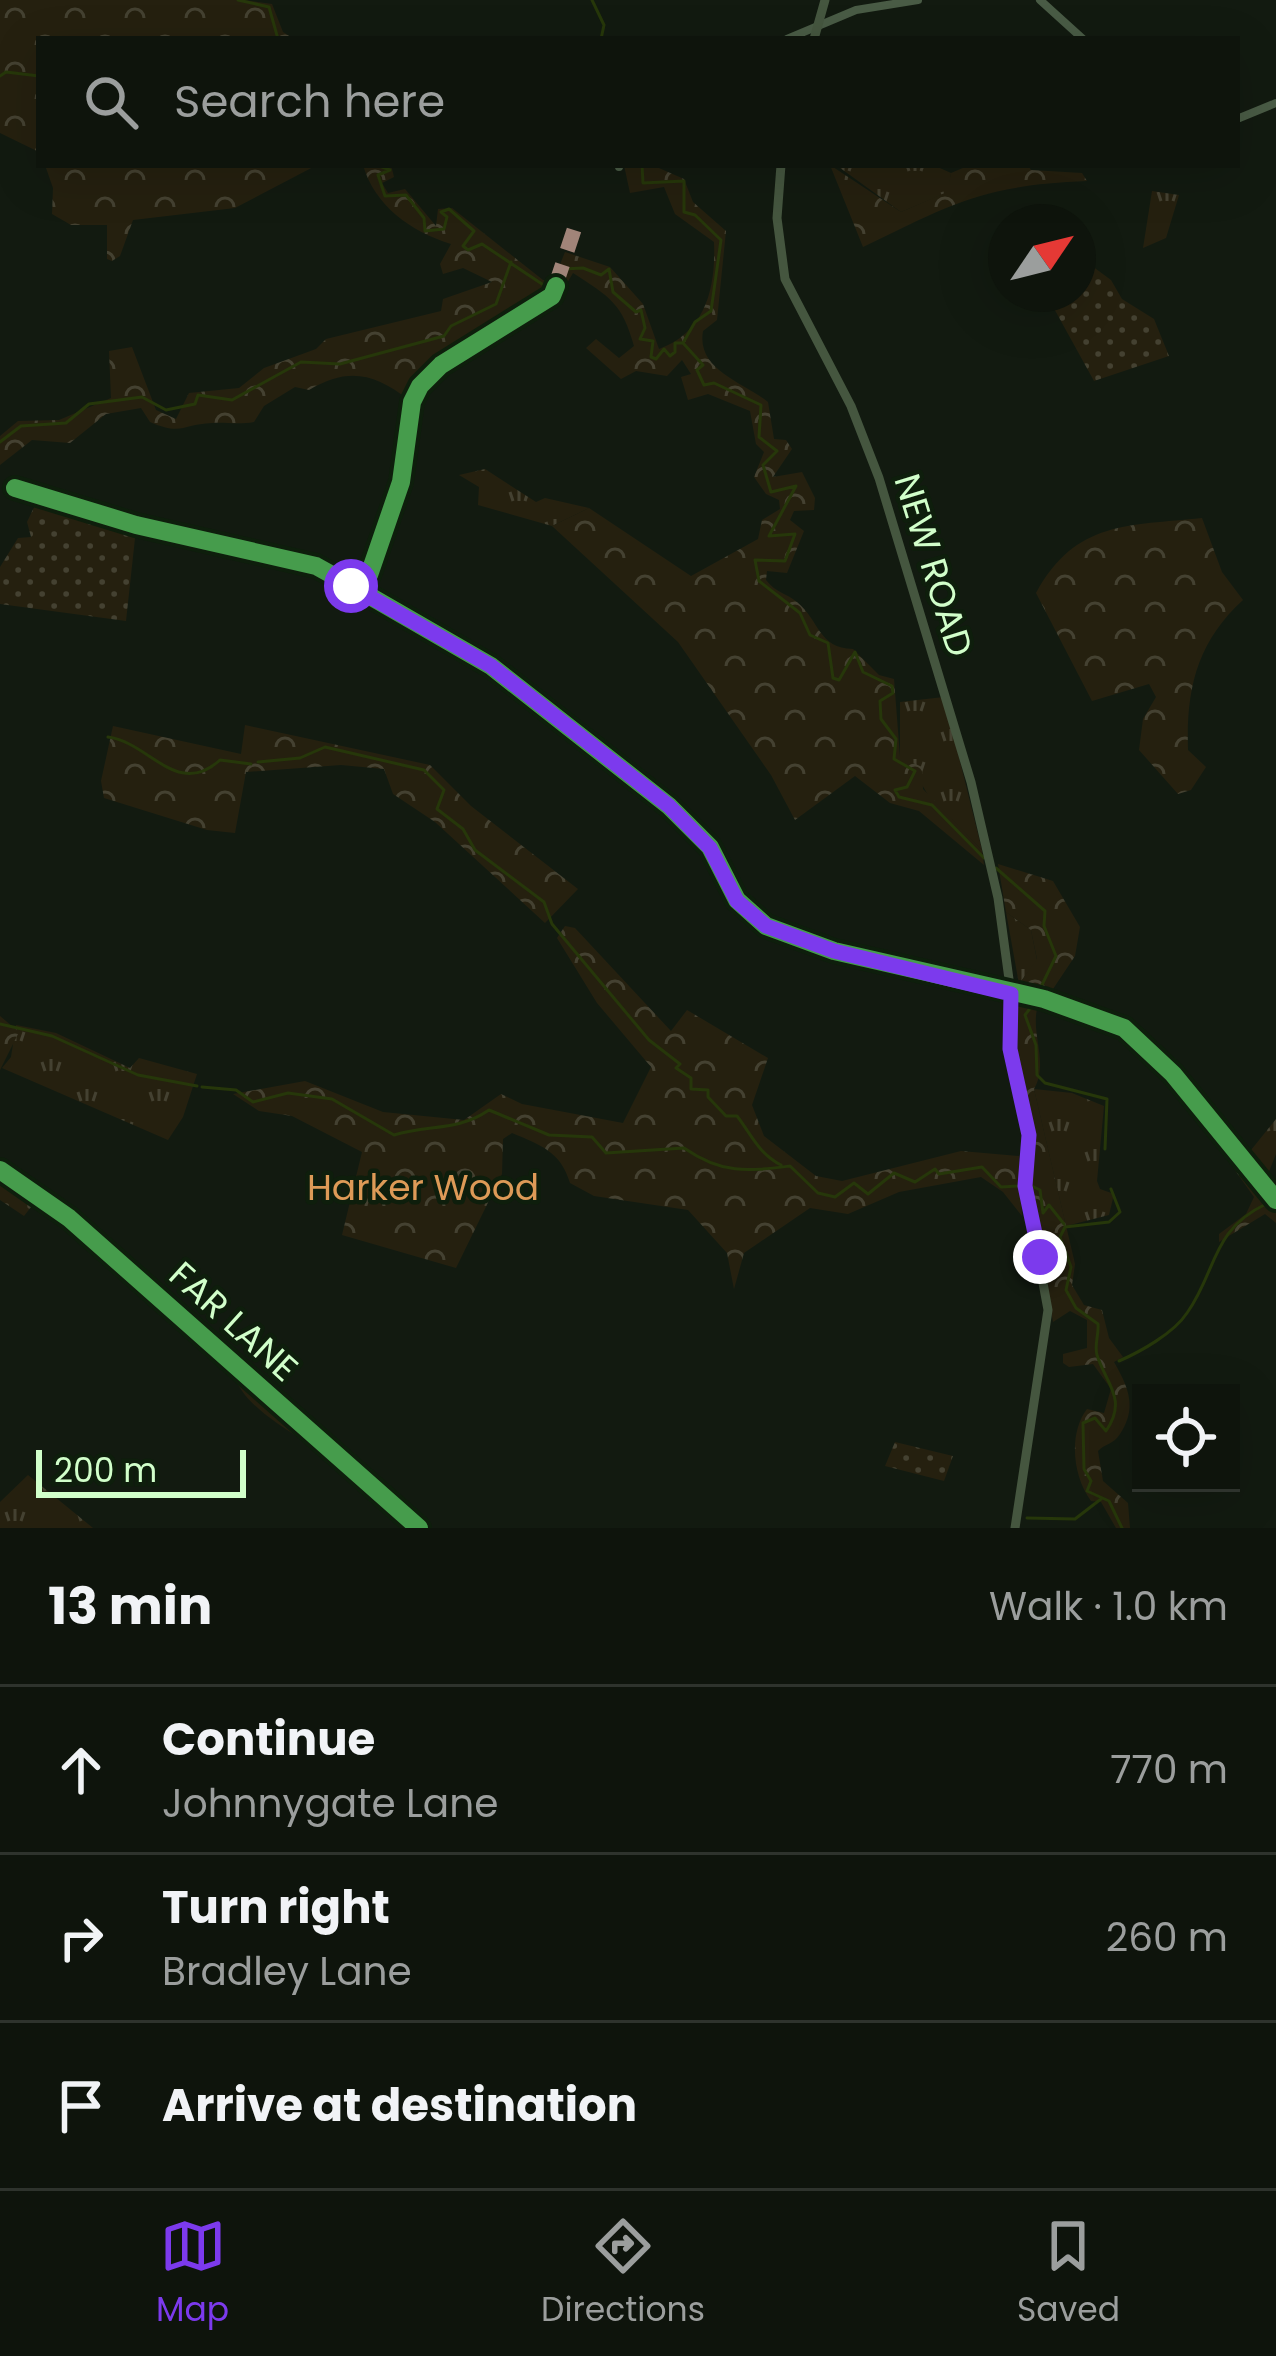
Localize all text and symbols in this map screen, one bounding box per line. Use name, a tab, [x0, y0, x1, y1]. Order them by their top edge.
search box	[36, 36, 1240, 168]
icon: search	[78, 69, 144, 135]
text: Search here	[174, 70, 445, 133]
north arrow	[988, 204, 1096, 312]
street label: NEW ROAD	[882, 468, 985, 663]
route start	[324, 559, 378, 613]
park label: Harker Wood	[307, 1162, 539, 1213]
route end	[1013, 1230, 1067, 1284]
street label: FAR LANE	[158, 1250, 309, 1393]
map controls	[1132, 1384, 1240, 1492]
button: locate	[1132, 1384, 1240, 1492]
scale bar	[36, 1444, 246, 1497]
text: 200 m	[54, 1447, 157, 1494]
text: 13 min	[48, 1570, 212, 1642]
text: Walk · 1.0 km	[989, 1579, 1228, 1634]
text: Continue	[162, 1708, 375, 1771]
icon: ahead	[48, 1737, 114, 1803]
text: 770 m	[1110, 1742, 1228, 1797]
text: Johnnygate Lane	[162, 1776, 498, 1831]
text: Turn right	[162, 1876, 390, 1939]
icon: right	[48, 1905, 114, 1971]
text: 260 m	[1106, 1910, 1228, 1965]
text: Bradley Lane	[162, 1944, 412, 1999]
icon: arrive	[48, 2073, 114, 2139]
text: Arrive at destination	[162, 2074, 637, 2137]
tab: Map	[156, 2213, 229, 2335]
tab: Directions	[541, 2213, 705, 2335]
tab: Saved	[1017, 2213, 1120, 2335]

